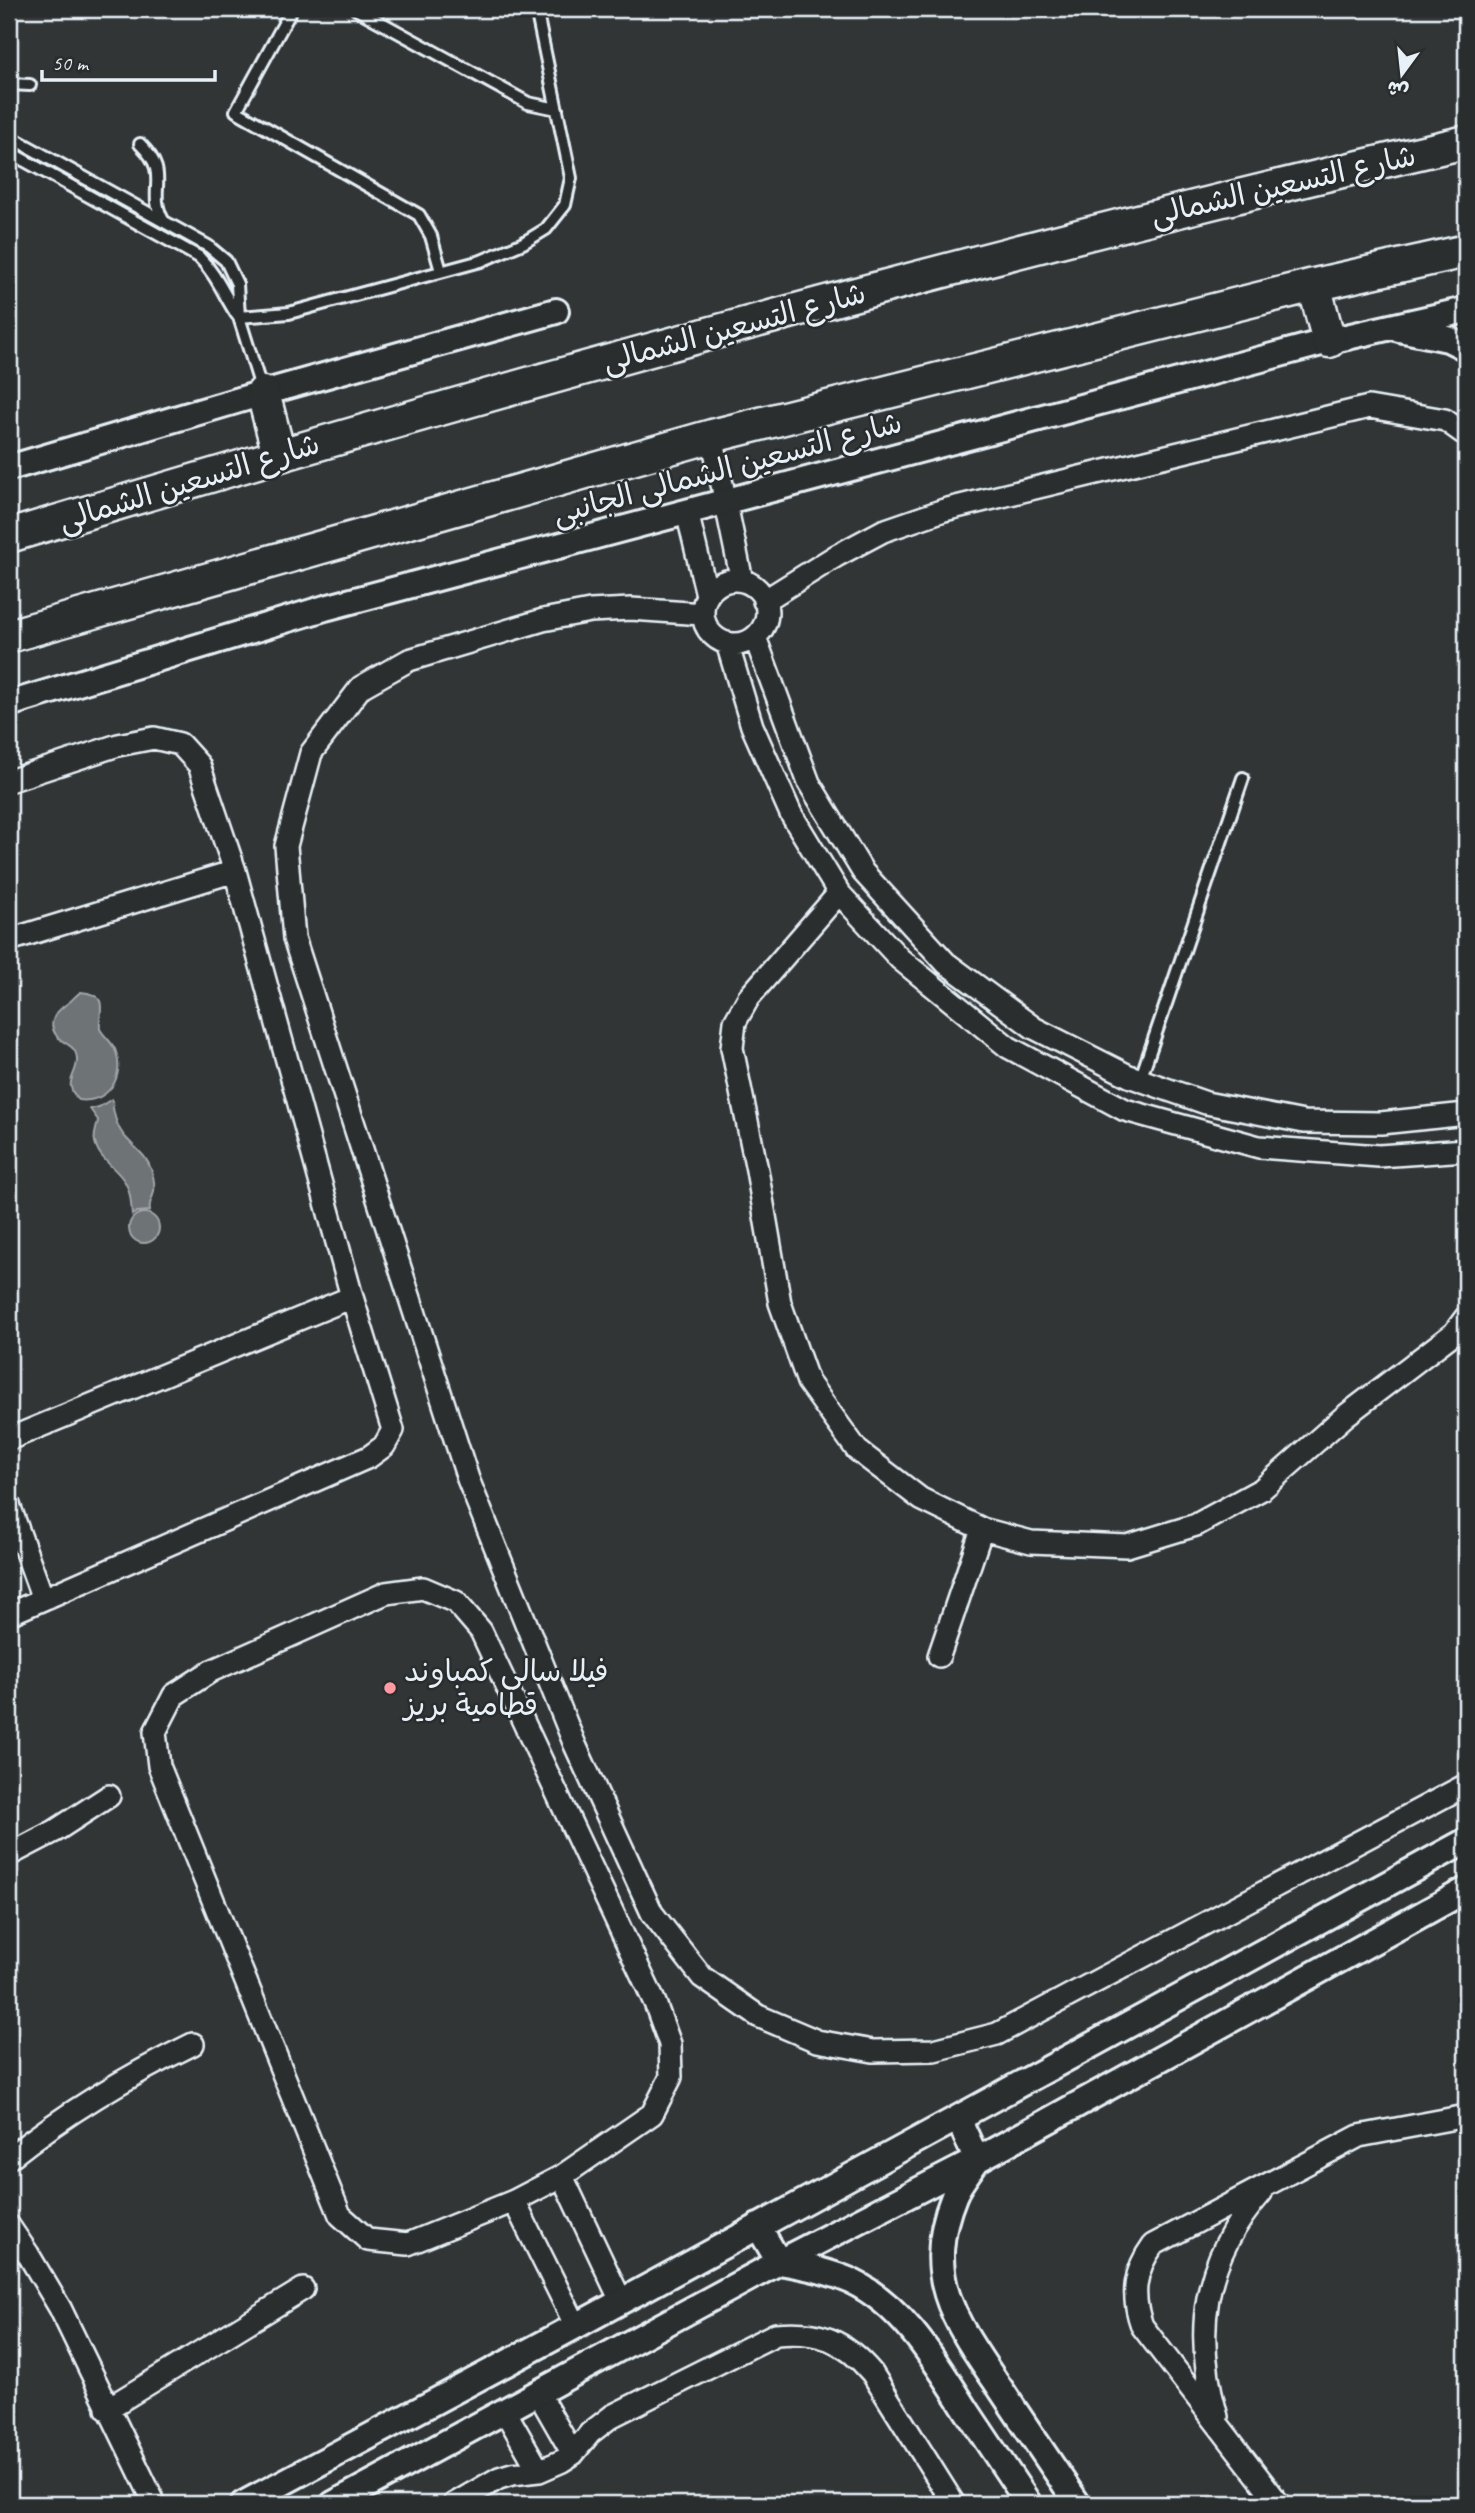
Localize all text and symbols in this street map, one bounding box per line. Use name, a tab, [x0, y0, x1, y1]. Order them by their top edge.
scale bar	[42, 38, 215, 82]
north arrow	[1366, 38, 1436, 108]
text: 50 m	[52, 50, 90, 76]
text: ش	[1385, 75, 1411, 104]
street label: شارع التسعين الشمالى	[1147, 136, 1420, 236]
street label: شارع التسعين الشمالى	[598, 274, 870, 382]
street label: شارع التسعين الشمالى الجانبى	[548, 403, 907, 535]
street label: شارع التسعين الشمالى	[54, 424, 325, 542]
place label: فيلا سالى كمباوند قطامية بريز	[401, 1652, 608, 1724]
marker: فيلا سالى كمباوند قطامية بريز	[382, 1680, 398, 1696]

